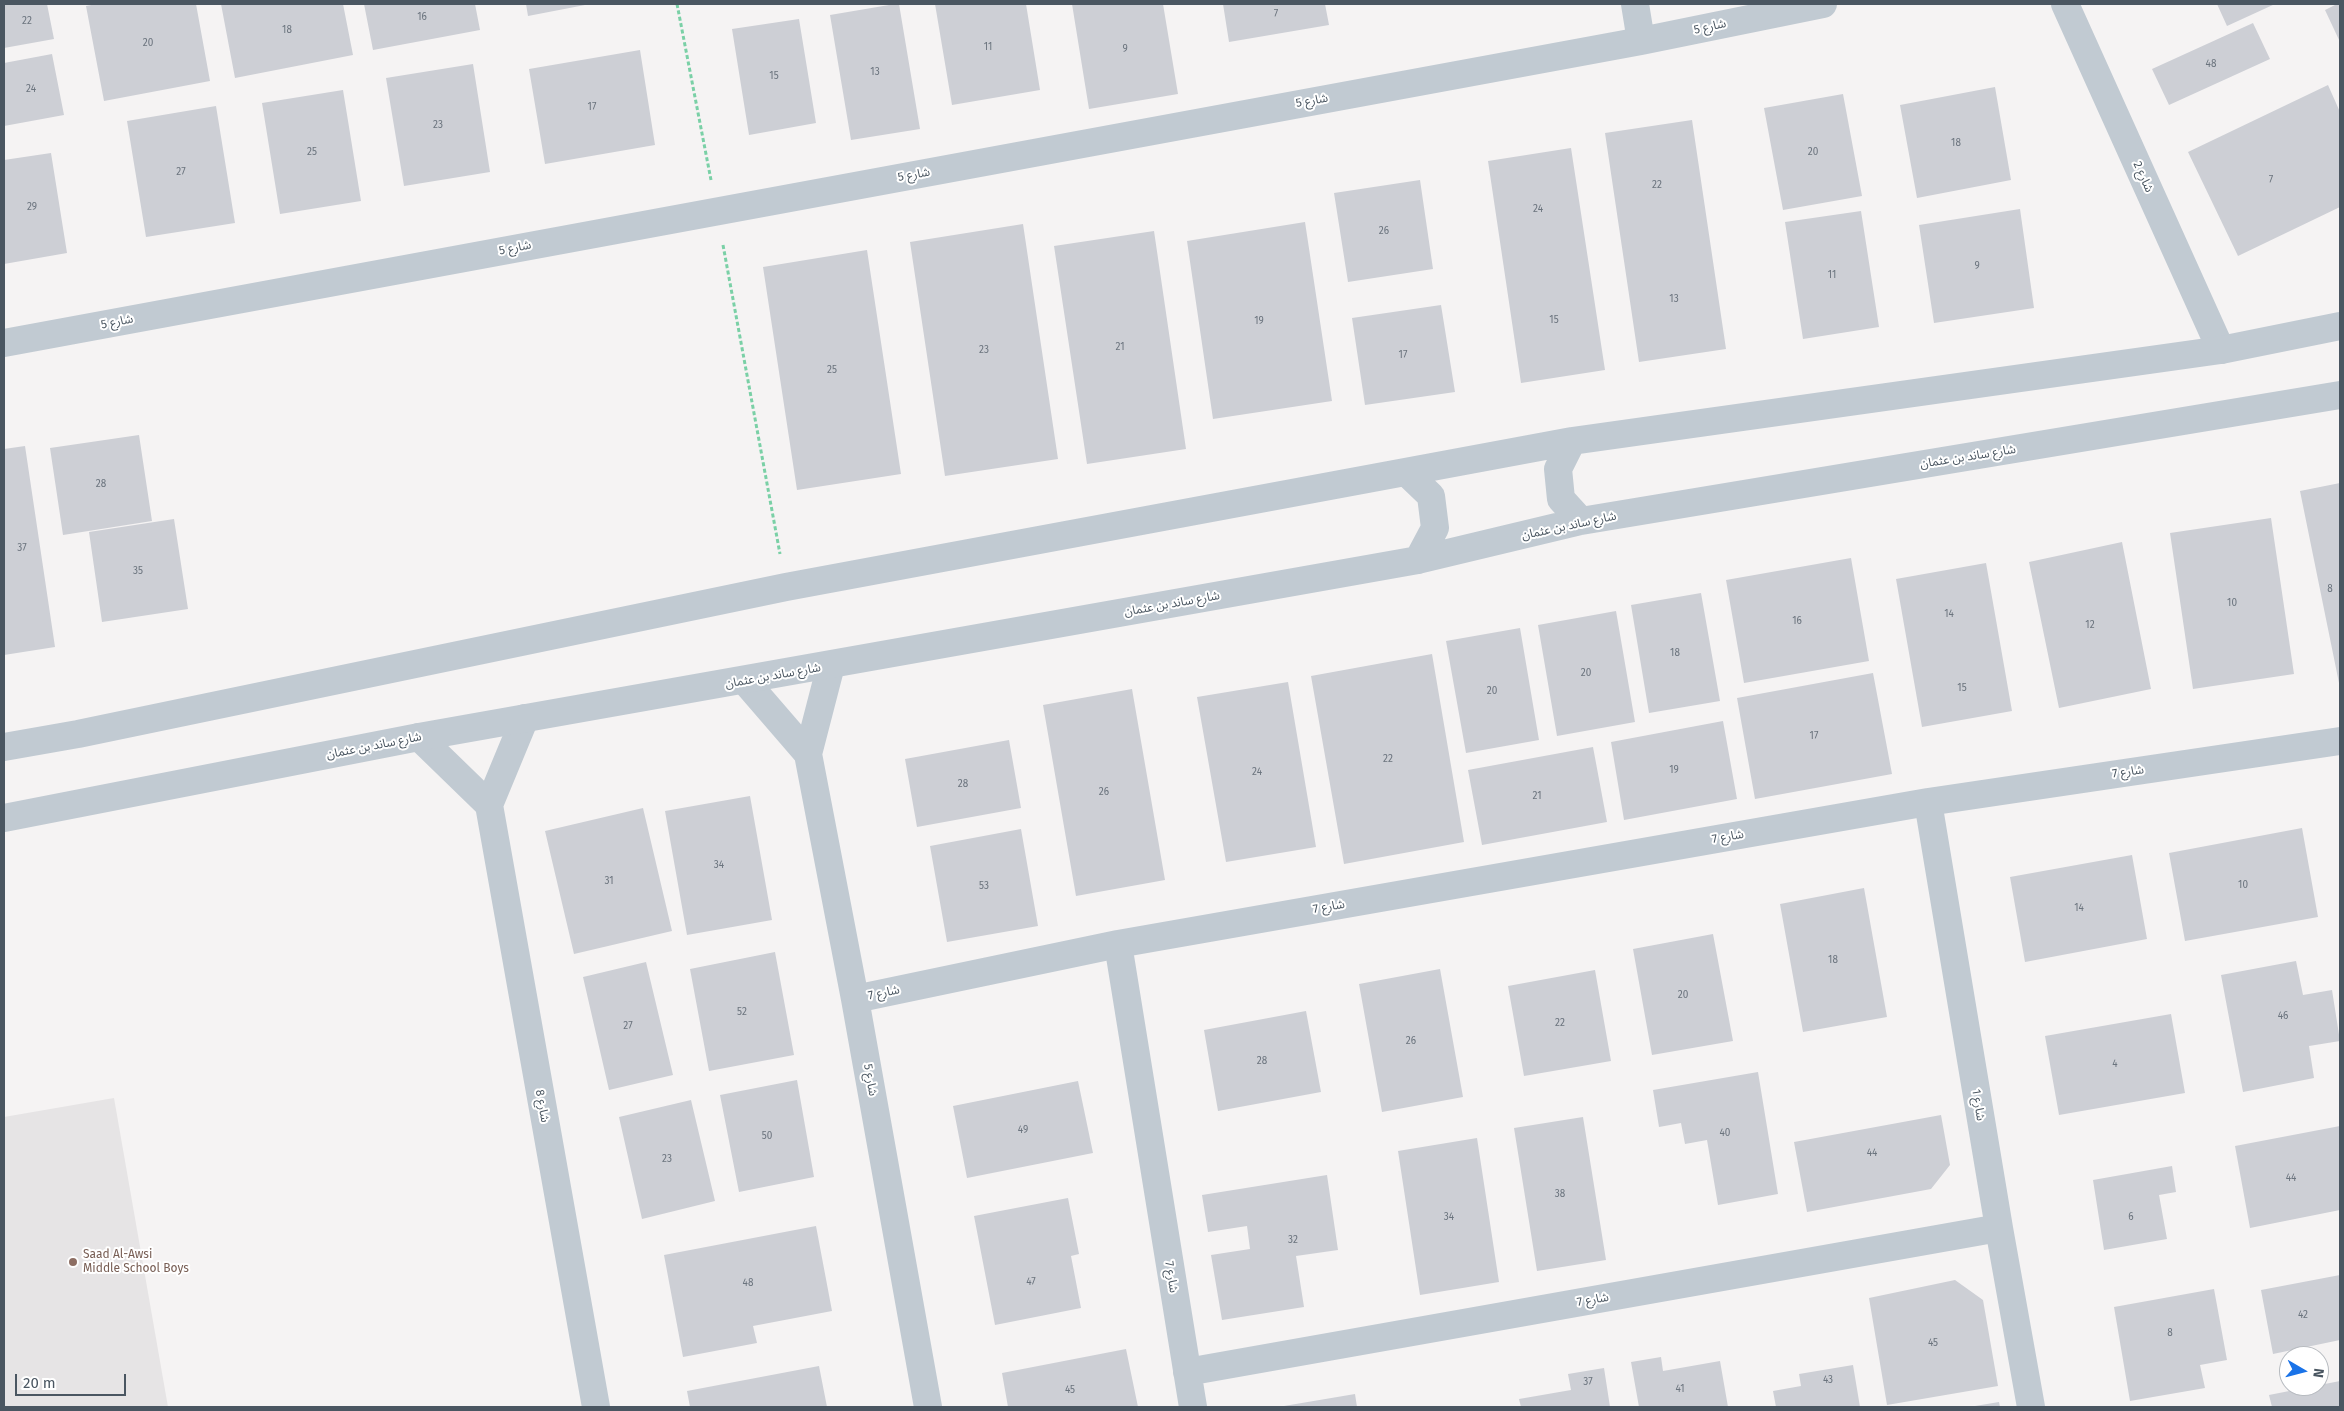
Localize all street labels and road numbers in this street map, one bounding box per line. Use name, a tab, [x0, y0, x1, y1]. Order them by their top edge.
street label: شارع 5	[1693, 17, 1727, 37]
street label: شارع 5	[1295, 91, 1329, 111]
street label: شارع 2	[2130, 159, 2156, 195]
street label: شارع 5	[897, 165, 931, 185]
street label: شارع 5	[498, 238, 532, 258]
street label: شارع 5	[100, 312, 134, 332]
street label: شارع ساند بن عثمان	[1919, 442, 2017, 472]
street label: شارع ساند بن عثمان	[1520, 509, 1618, 543]
street label: شارع ساند بن عثمان	[1123, 589, 1221, 619]
street label: شارع ساند بن عثمان	[724, 661, 822, 691]
street label: شارع ساند بن عثمان	[325, 730, 423, 762]
street label: شارع 7	[2111, 763, 2145, 781]
street label: شارع 7	[1711, 827, 1745, 847]
street label: شارع 7	[1312, 897, 1346, 917]
street label: شارع 7	[867, 983, 901, 1003]
street label: شارع 5	[860, 1063, 880, 1097]
street label: شارع 8	[532, 1088, 552, 1124]
street label: شارع 1	[1968, 1088, 1988, 1122]
street label: شارع 7	[1161, 1260, 1181, 1294]
street label: شارع 7	[1576, 1290, 1610, 1310]

